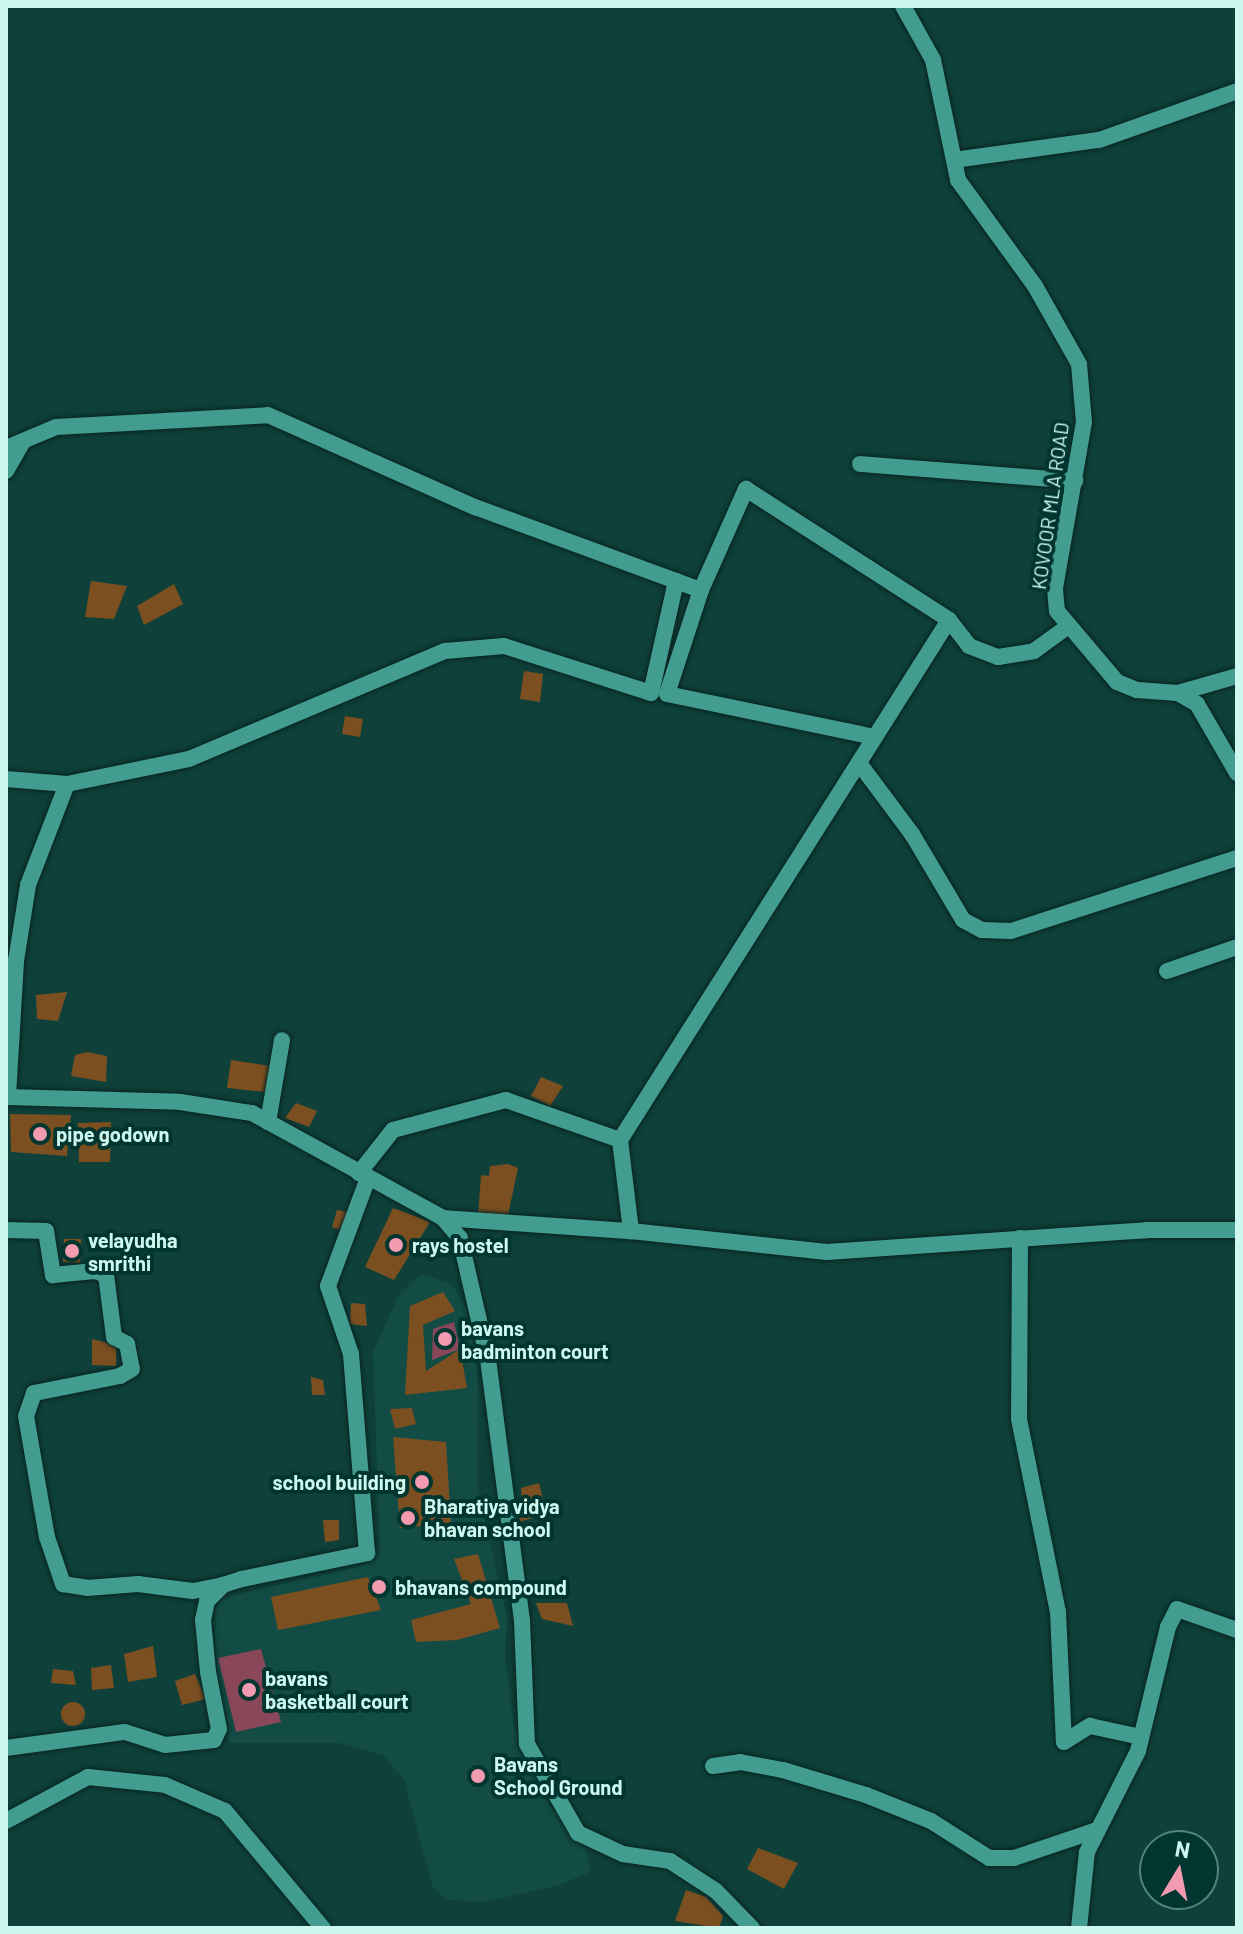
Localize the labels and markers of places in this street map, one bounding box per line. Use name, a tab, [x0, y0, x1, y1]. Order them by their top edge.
place label: pipe godown	[56, 1122, 169, 1146]
marker: pipe godown	[31, 1125, 49, 1143]
place label: velayudha smrithi	[88, 1228, 178, 1275]
place label: rays hostel	[412, 1233, 509, 1257]
marker: rays hostel	[387, 1236, 405, 1254]
marker: velayudha smrithi	[63, 1242, 81, 1260]
place label: bavans badminton court	[461, 1316, 609, 1363]
marker: bavans badminton court	[436, 1330, 454, 1348]
place label: school building	[273, 1470, 406, 1494]
marker: school building	[413, 1473, 431, 1491]
place label: Bharatiya vidya bhavan school	[424, 1494, 559, 1541]
marker: Bharatiya vidya bhavan school	[399, 1509, 417, 1527]
place label: bhavans compound	[395, 1575, 567, 1599]
marker: bhavans compound	[370, 1578, 388, 1596]
place label: bavans basketball court	[265, 1666, 409, 1713]
marker: bavans basketball court	[240, 1681, 258, 1699]
place label: Bavans School Ground	[494, 1752, 623, 1799]
marker: Bavans School Ground	[469, 1767, 487, 1785]

